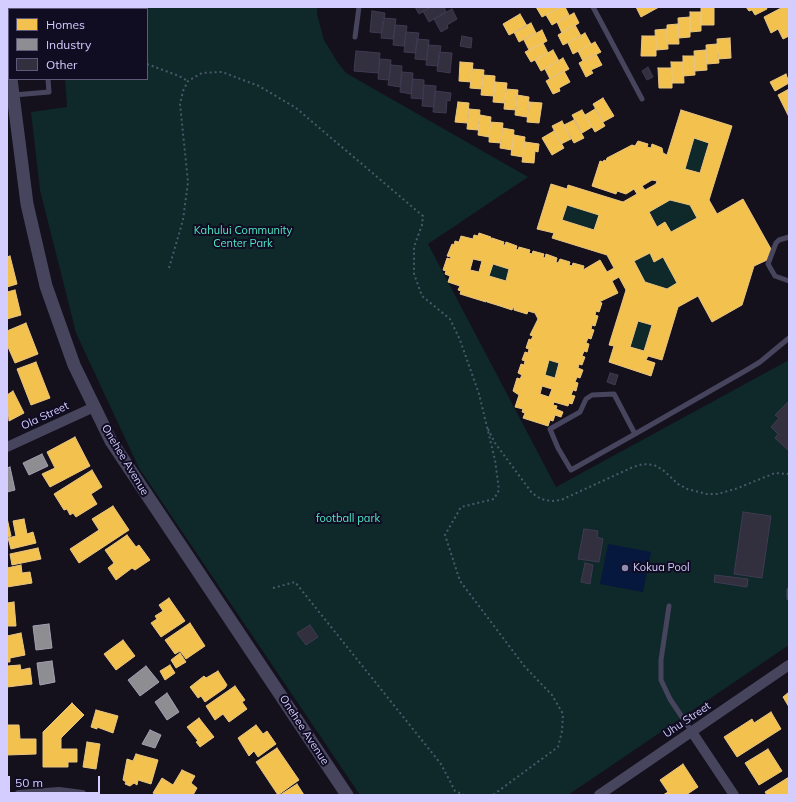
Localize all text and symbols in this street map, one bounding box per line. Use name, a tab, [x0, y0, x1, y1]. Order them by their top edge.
legend	[8, 8, 148, 80]
text: Homes	[46, 17, 85, 32]
text: Industry	[46, 37, 91, 52]
text: Other	[46, 57, 77, 72]
park label: Kahului Community Center Park	[194, 224, 292, 250]
street label: Ola Street	[19, 399, 71, 433]
street label: Onehee Avenue	[99, 422, 151, 498]
park label: football park	[316, 512, 380, 526]
place label: Kokua Pool	[633, 561, 690, 575]
marker: Kokua Pool	[620, 563, 630, 573]
street label: Onehee Avenue	[277, 693, 331, 767]
street label: Uhu Street	[661, 699, 713, 741]
scale bar	[10, 768, 102, 794]
text: 50 m	[15, 775, 43, 790]

